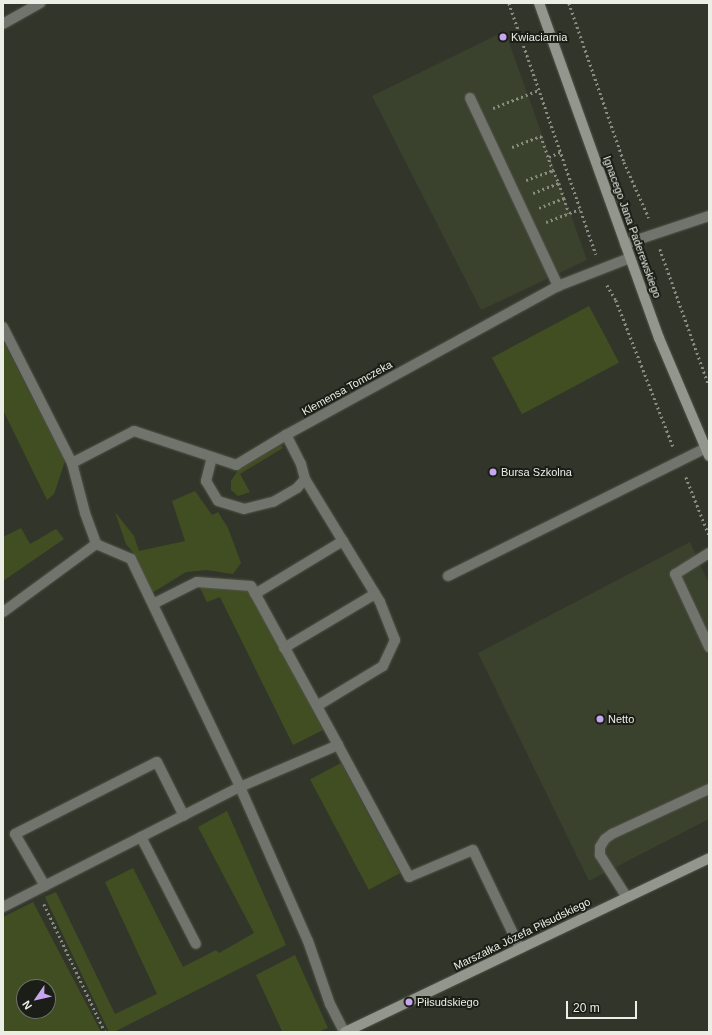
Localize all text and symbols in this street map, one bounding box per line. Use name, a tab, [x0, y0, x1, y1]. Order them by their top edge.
place label: Kwiaciarnia	[511, 30, 567, 44]
marker: Kwiaciarnia	[498, 32, 508, 42]
street label: Ignacego Jana Paderewskiego	[600, 154, 664, 300]
street label: Klemensa Tomczeka	[299, 358, 395, 418]
place label: Bursa Szkolna	[501, 465, 572, 479]
marker: Bursa Szkolna	[488, 467, 498, 477]
place label: Netto	[608, 712, 634, 726]
marker: Netto	[595, 714, 605, 724]
street label: Marszałka Józefa Piłsudskiego	[452, 895, 592, 973]
north arrow	[16, 979, 56, 1019]
scale bar	[568, 993, 639, 1019]
place label: Piłsudskiego	[417, 995, 479, 1009]
marker: Piłsudskiego	[404, 997, 414, 1007]
text: N	[20, 999, 34, 1012]
text: 20 m	[573, 1001, 600, 1015]

